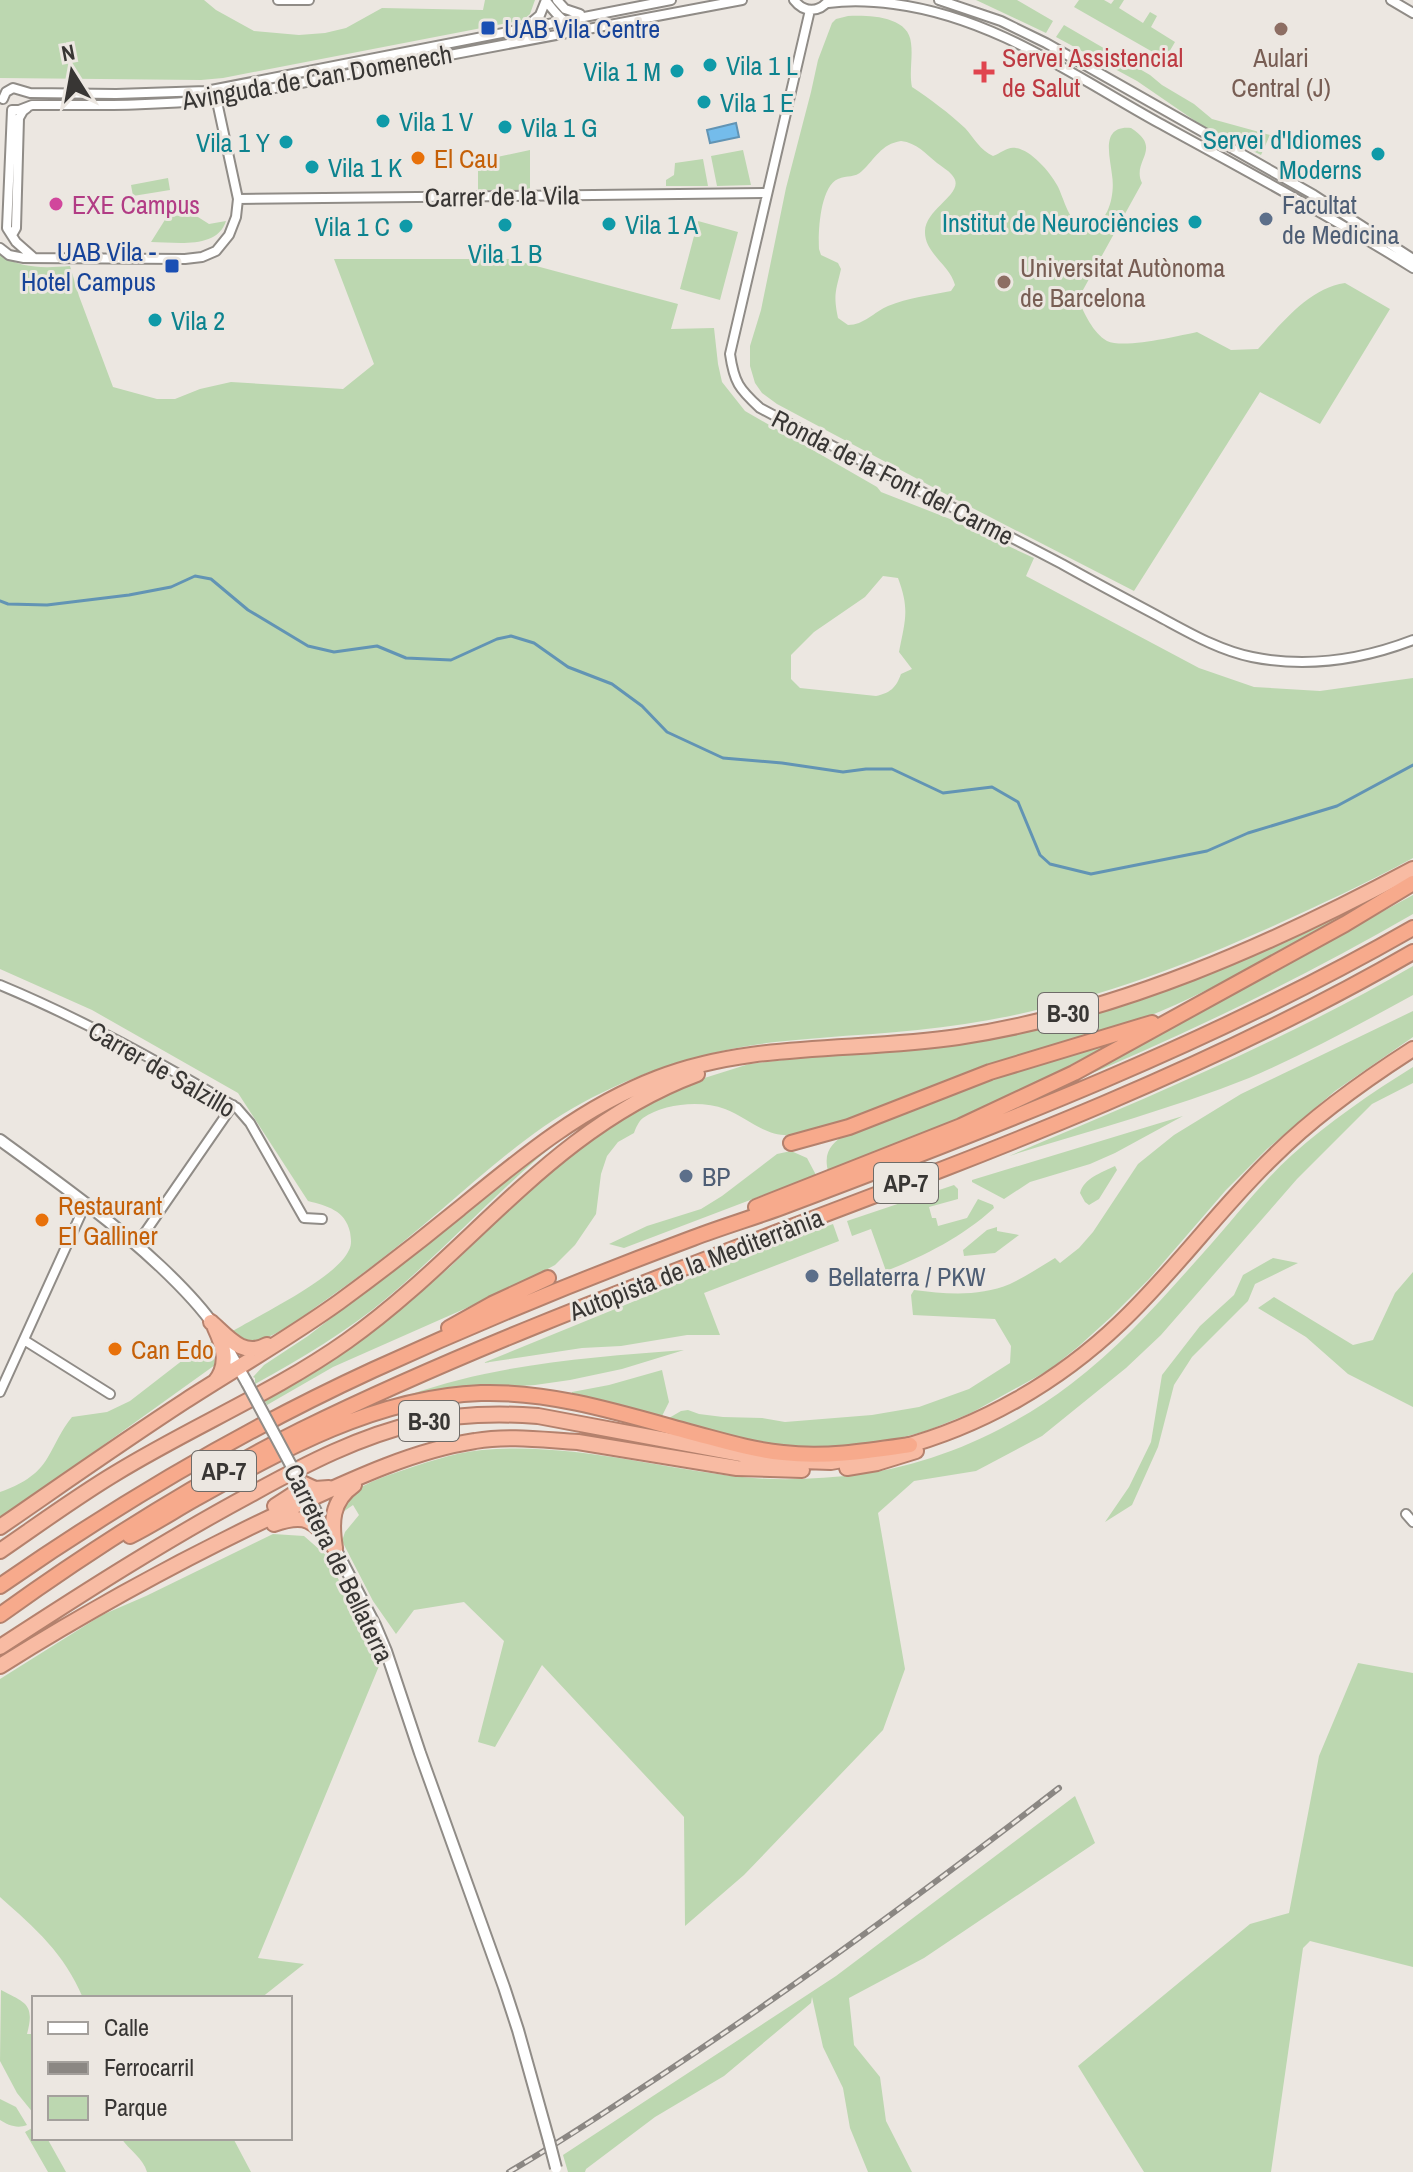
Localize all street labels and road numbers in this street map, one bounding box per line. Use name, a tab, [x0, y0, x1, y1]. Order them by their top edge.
street label: Avinguda de Can Domenech	[178, 36, 455, 118]
street label: Carrer de la Vila	[424, 177, 580, 215]
street label: Ronda de la Font del Carme	[766, 401, 1020, 553]
road number: B-30	[1038, 993, 1098, 1033]
street label: Carrer de Salzillo	[82, 1013, 242, 1125]
road number: AP-7	[874, 1163, 938, 1203]
street label: Autopista de la Mediterrània	[563, 1199, 828, 1329]
road number: B-30	[399, 1401, 459, 1441]
road number: AP-7	[192, 1451, 256, 1491]
street label: Carretera de Bellaterra	[276, 1458, 402, 1668]

